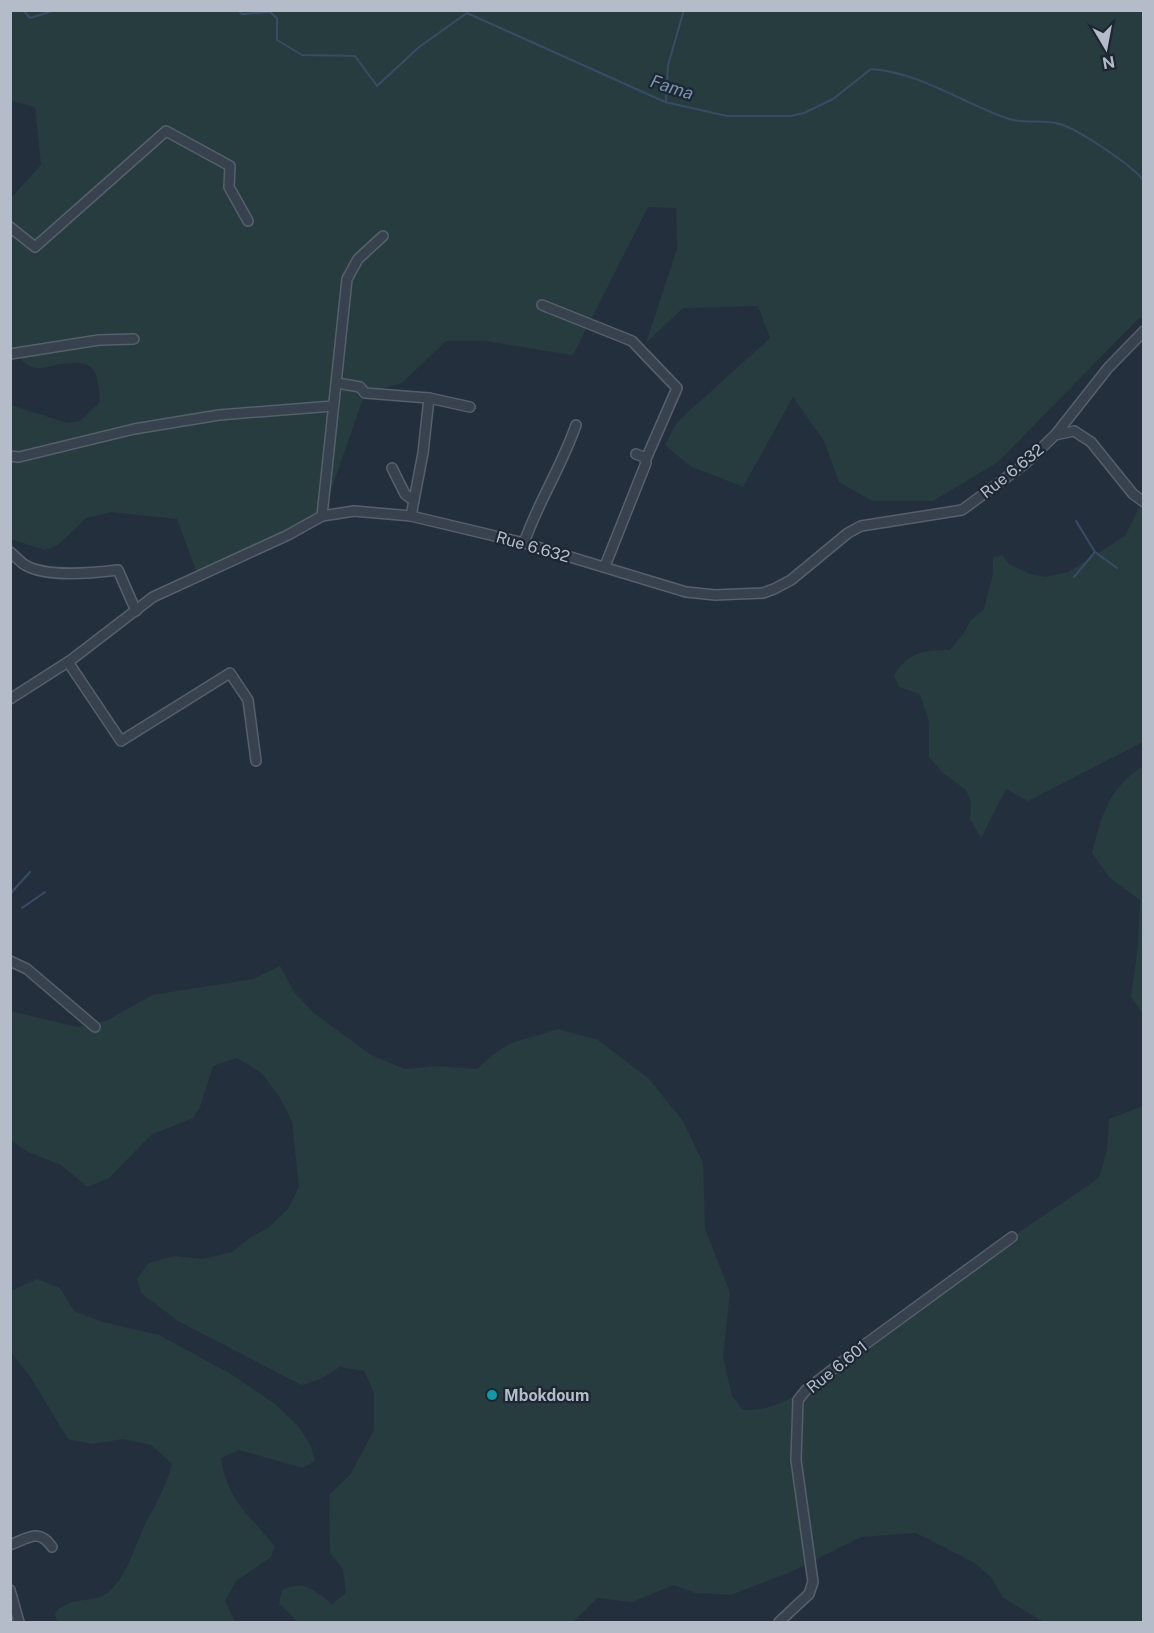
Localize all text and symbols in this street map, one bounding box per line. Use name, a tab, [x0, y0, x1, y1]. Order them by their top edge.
north arrow	[1076, 18, 1136, 78]
text: N	[1101, 52, 1116, 73]
water label: Fama	[648, 70, 696, 104]
street label: Rue 6.632	[977, 440, 1047, 502]
street label: Rue 6.632	[494, 527, 572, 567]
street label: Rue 6.601	[803, 1337, 871, 1397]
place label: Mbokdoum	[504, 1386, 589, 1405]
marker: Mbokdoum	[485, 1388, 499, 1402]

